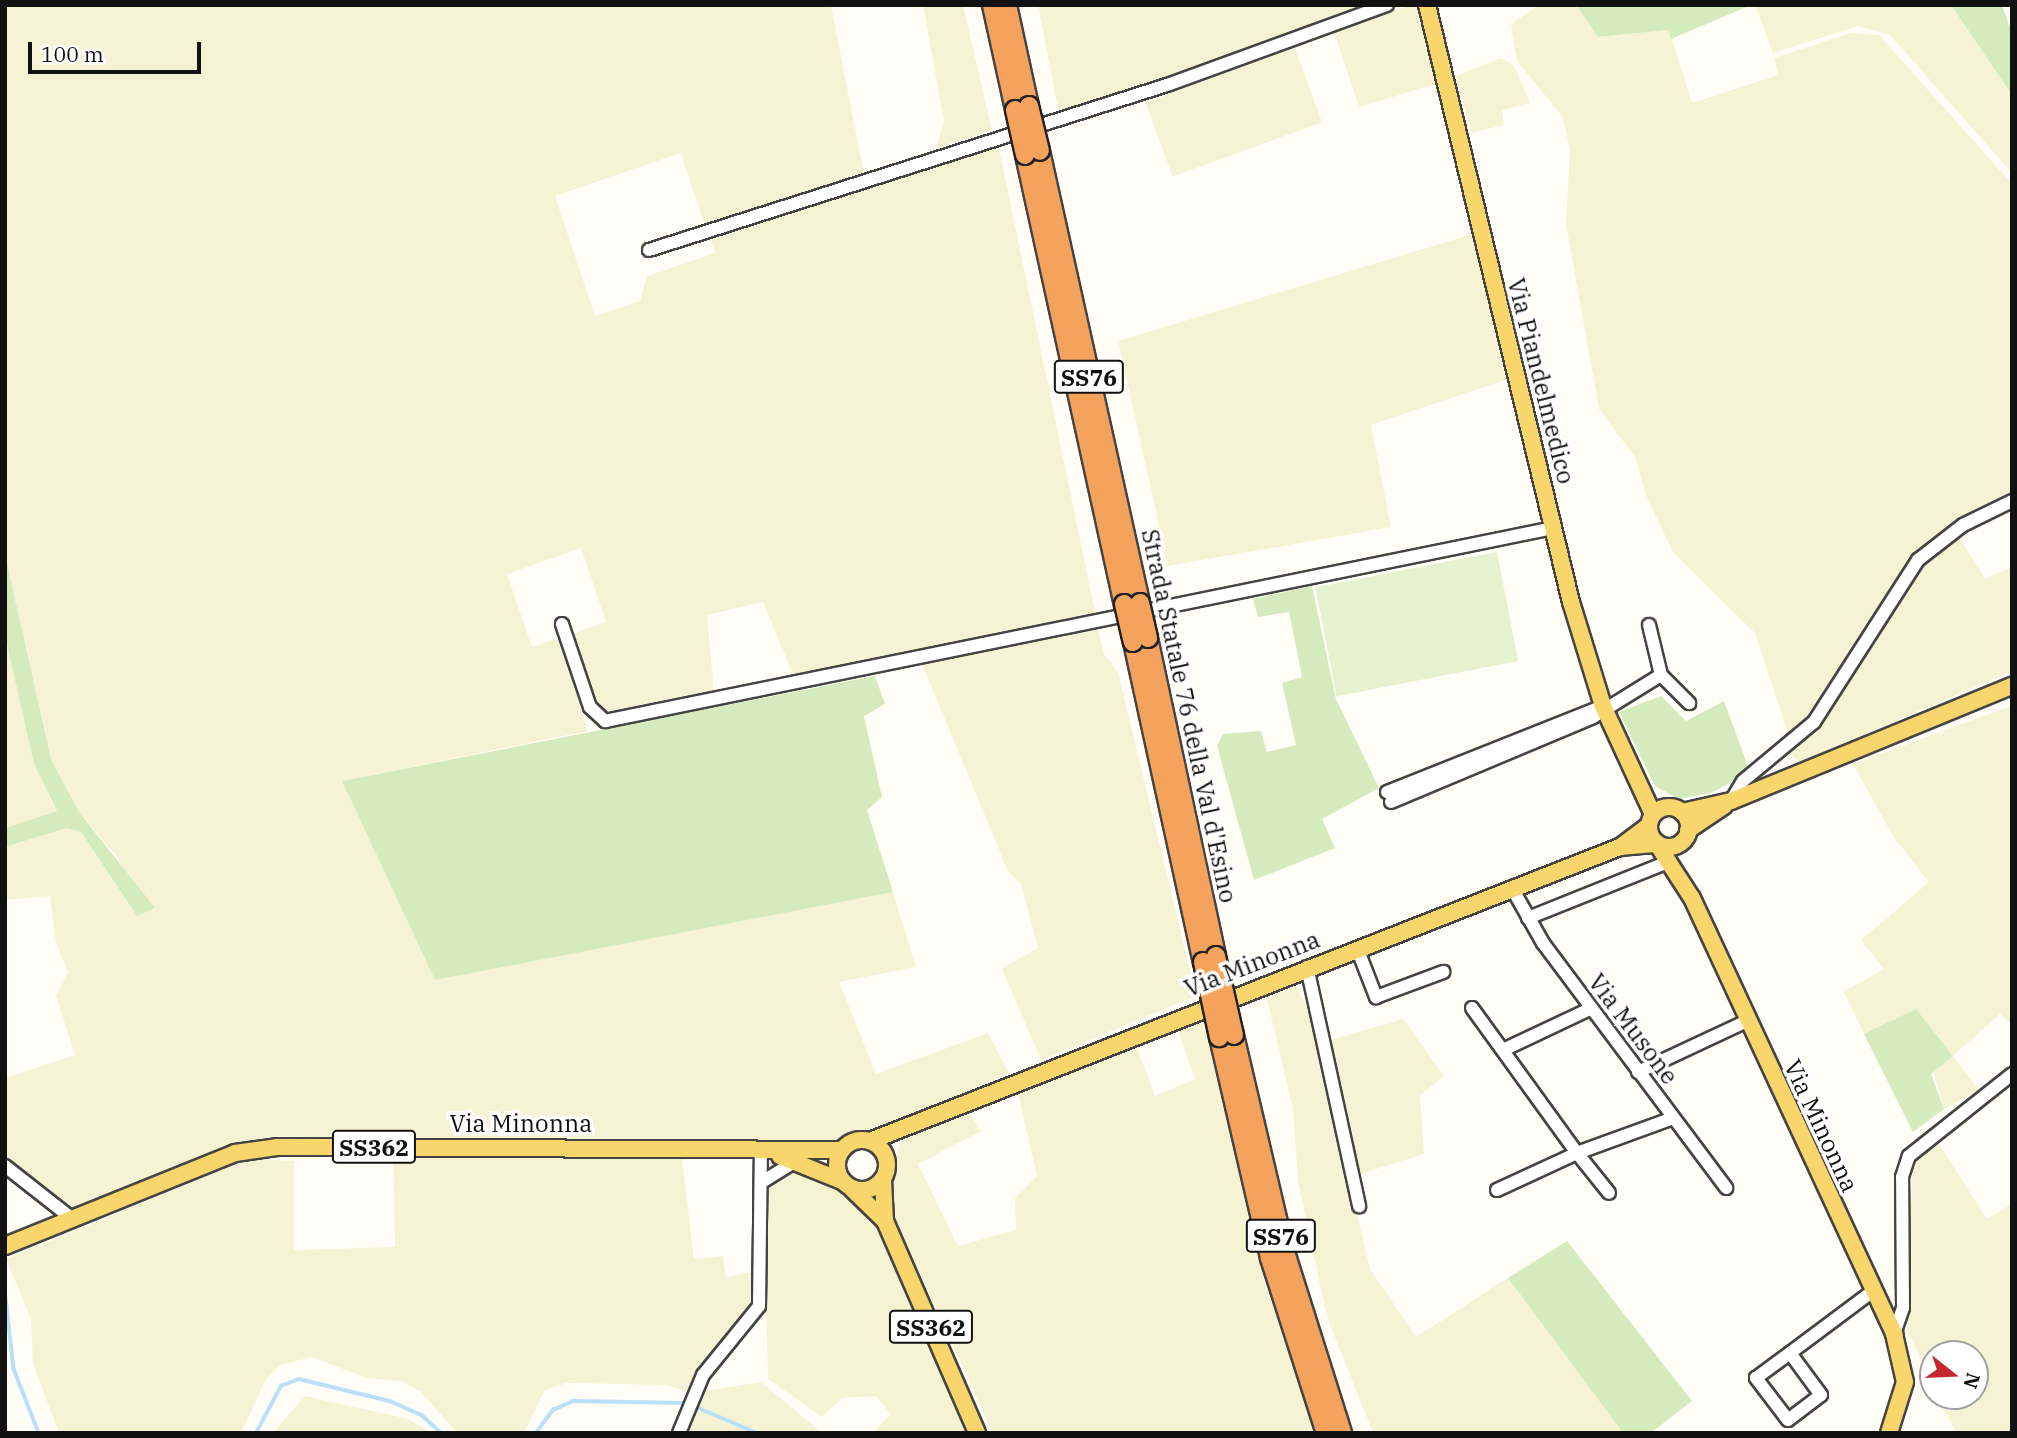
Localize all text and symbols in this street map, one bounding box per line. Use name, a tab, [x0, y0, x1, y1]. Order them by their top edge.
scale bar	[32, 28, 205, 72]
text: 100 m	[41, 40, 104, 68]
street label: Via Piandelmedico	[1501, 275, 1581, 487]
road number: SS76	[1052, 358, 1126, 396]
street label: Strada Statale 76 della Val d'Esino	[1135, 527, 1243, 905]
street label: Via Minonna	[1180, 925, 1324, 1003]
street label: Via Musone	[1582, 968, 1684, 1090]
street label: Via Minonna	[1778, 1055, 1864, 1197]
street label: Via Minonna	[450, 1110, 592, 1138]
road number: SS362	[330, 1128, 418, 1166]
road number: SS76	[1244, 1217, 1318, 1256]
road number: SS362	[887, 1308, 975, 1346]
north arrow	[1919, 1340, 1989, 1410]
text: N	[1958, 1370, 1986, 1392]

